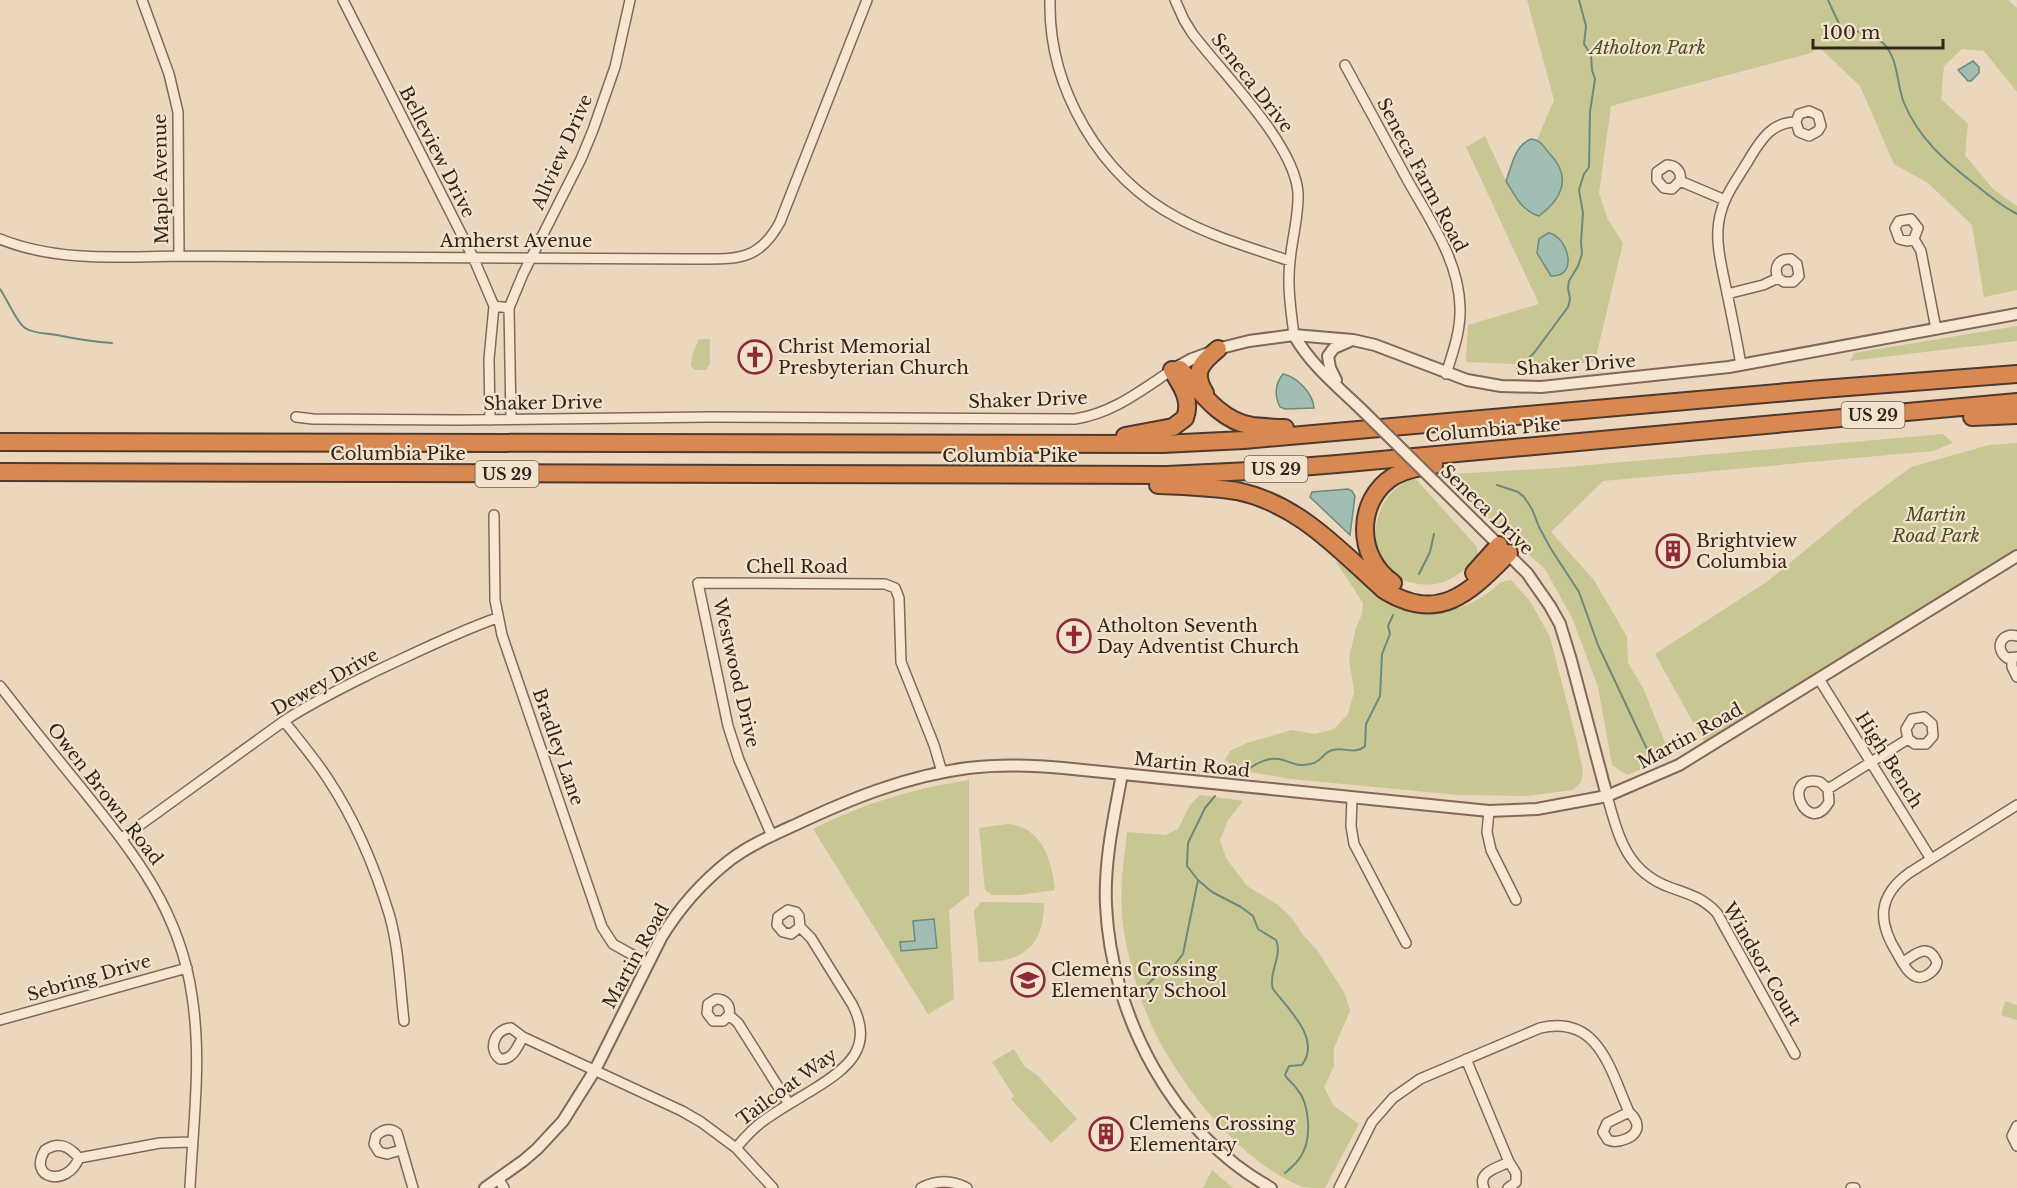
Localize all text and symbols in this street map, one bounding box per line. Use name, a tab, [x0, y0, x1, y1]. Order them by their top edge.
scale bar	[1813, 12, 1944, 50]
text: 100 m	[1822, 22, 1880, 44]
street label: Seneca Drive	[1206, 29, 1298, 137]
park label: Atholton Park	[1588, 37, 1706, 59]
street label: Belleview Drive	[394, 83, 480, 221]
street label: Allview Drive	[526, 91, 597, 214]
street label: Seneca Farm Road	[1372, 94, 1472, 256]
street label: Maple Avenue	[149, 113, 173, 245]
street label: Amherst Avenue	[439, 230, 592, 252]
place label: Christ Memorial Presbyterian Church	[778, 336, 969, 379]
church icon: Christ Memorial Presbyterian Church	[737, 339, 773, 375]
street label: Shaker Drive	[1516, 350, 1636, 380]
street label: Shaker Drive	[968, 387, 1088, 413]
street label: Shaker Drive	[483, 391, 603, 415]
road number: US 29	[1842, 402, 1904, 428]
street label: Columbia Pike	[1425, 413, 1561, 447]
street label: Columbia Pike	[330, 443, 466, 465]
street label: Columbia Pike	[942, 445, 1078, 467]
road number: US 29	[1244, 456, 1308, 482]
street label: Seneca Drive	[1436, 460, 1538, 560]
road number: US 29	[476, 461, 538, 487]
park label: Martin Road Park	[1891, 504, 1980, 547]
place label: Brightview Columbia	[1696, 530, 1798, 573]
building icon: Brightview Columbia	[1655, 533, 1691, 569]
street label: Chell Road	[746, 556, 848, 578]
street label: Westwood Drive	[708, 595, 764, 750]
place label: Atholton Seventh Day Adventist Church	[1096, 615, 1299, 658]
church icon: Atholton Seventh Day Adventist Church	[1056, 618, 1092, 654]
street label: Dewey Drive	[268, 644, 382, 720]
street label: Bradley Lane	[528, 686, 588, 808]
street label: Martin Road	[1634, 698, 1746, 774]
street label: High Bench	[1851, 708, 1927, 812]
street label: Owen Brown Road	[43, 719, 167, 869]
street label: Martin Road	[1133, 748, 1251, 782]
street label: Windsor Court	[1717, 898, 1806, 1030]
street label: Martin Road	[598, 900, 674, 1012]
street label: Sebring Drive	[24, 950, 154, 1006]
place label: Clemens Crossing Elementary School	[1051, 959, 1227, 1002]
school or university icon: Clemens Crossing Elementary School	[1010, 962, 1046, 998]
street label: Tailcoat Way	[733, 1043, 842, 1131]
place label: Clemens Crossing Elementary	[1129, 1113, 1295, 1156]
building icon: Clemens Crossing Elementary	[1088, 1116, 1124, 1152]

